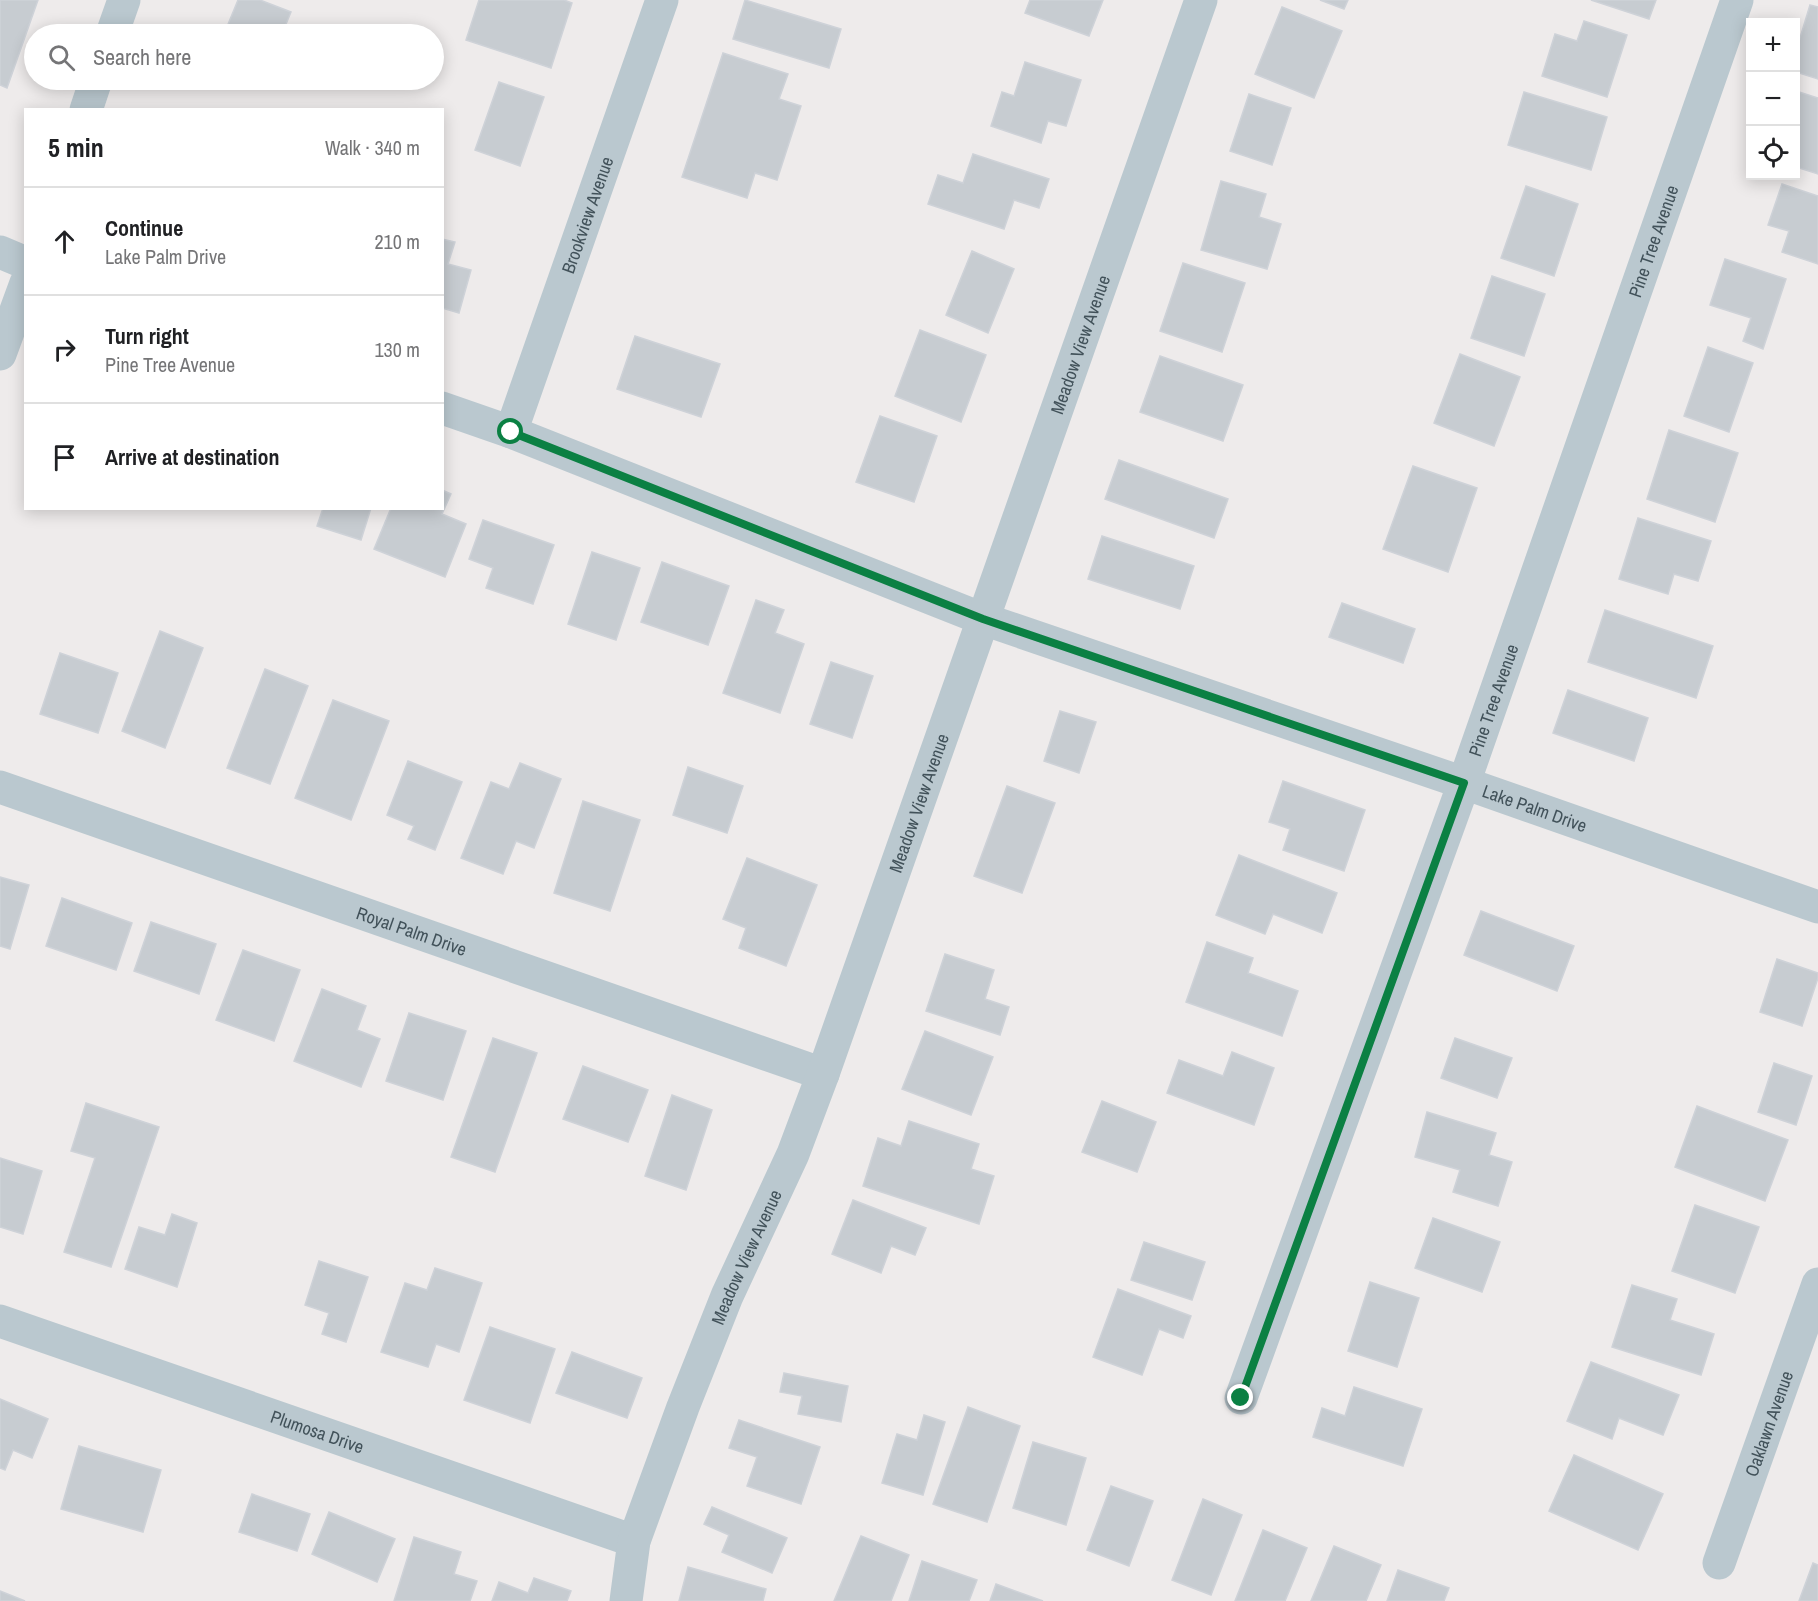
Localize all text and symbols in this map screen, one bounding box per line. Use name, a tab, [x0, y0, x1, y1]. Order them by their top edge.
map controls	[1746, 18, 1800, 180]
button: +	[1746, 18, 1800, 72]
search box	[24, 24, 444, 90]
icon: search	[45, 41, 78, 74]
text: Search here	[93, 42, 191, 72]
button: −	[1746, 72, 1800, 126]
button: locate	[1746, 126, 1800, 180]
text: 5 min	[48, 130, 104, 165]
text: Walk · 340 m	[325, 134, 420, 161]
street label: Brookview Avenue	[555, 153, 619, 277]
street label: Pine Tree Avenue	[1622, 182, 1684, 301]
text: Continue	[105, 213, 183, 243]
icon: ahead	[48, 225, 81, 258]
text: 210 m	[374, 228, 420, 255]
text: Lake Palm Drive	[105, 243, 226, 270]
street label: Meadow View Avenue	[1044, 272, 1116, 417]
text: Turn right	[105, 321, 189, 351]
icon: right	[48, 333, 81, 366]
text: 130 m	[374, 336, 420, 363]
text: Pine Tree Avenue	[105, 351, 235, 378]
route start	[497, 418, 523, 444]
icon: arrive	[48, 441, 81, 474]
text: Arrive at destination	[105, 442, 279, 472]
street label: Pine Tree Avenue	[1462, 641, 1524, 760]
street label: Meadow View Avenue	[882, 730, 954, 876]
street label: Lake Palm Drive	[1479, 778, 1591, 838]
street label: Royal Palm Drive	[353, 900, 470, 961]
street label: Meadow View Avenue	[705, 1185, 787, 1328]
street label: Oaklawn Avenue	[1738, 1367, 1799, 1480]
route end	[1227, 1384, 1253, 1410]
street label: Plumosa Drive	[268, 1403, 367, 1459]

